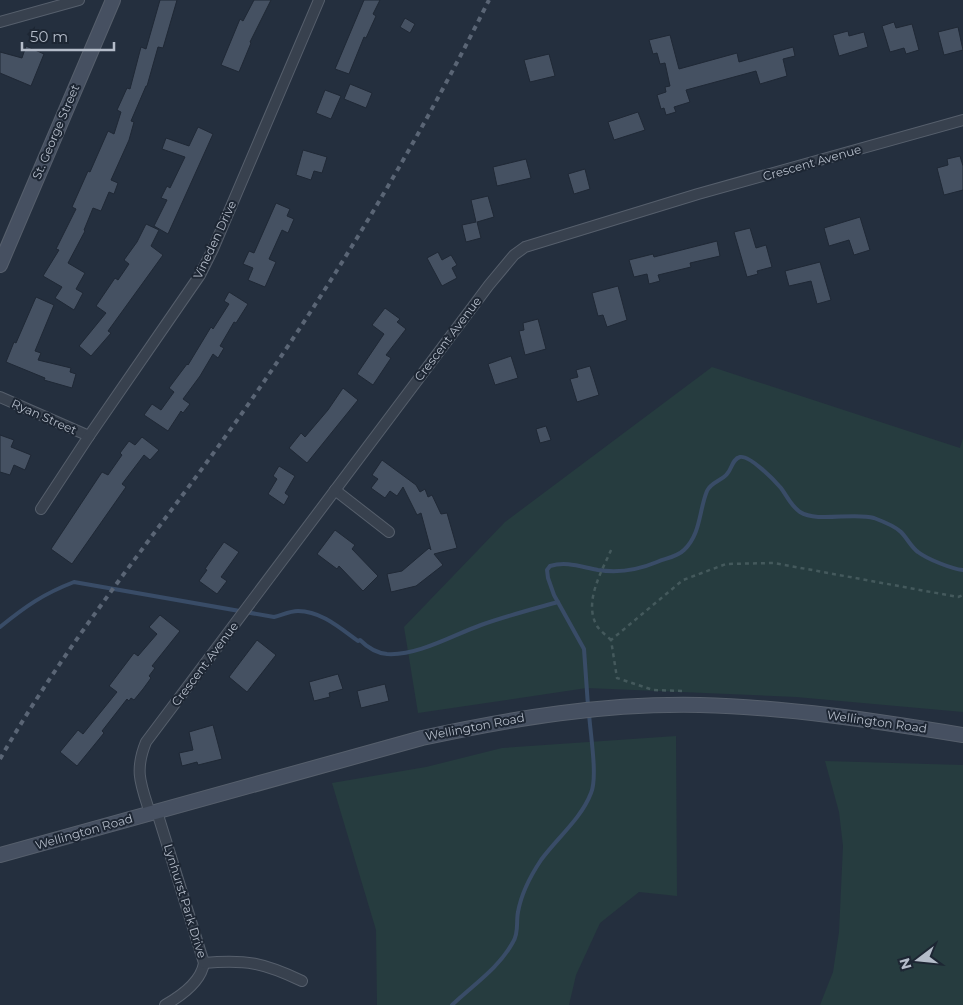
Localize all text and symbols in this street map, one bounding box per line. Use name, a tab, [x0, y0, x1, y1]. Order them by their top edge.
scale bar	[22, 20, 115, 52]
text: 50 m	[30, 27, 68, 46]
street label: St. George Street	[29, 82, 82, 182]
street label: Crescent Avenue	[761, 141, 863, 184]
street label: Vineden Drive	[190, 198, 239, 281]
street label: Crescent Avenue	[411, 294, 484, 384]
street label: Ryan Street	[9, 396, 79, 438]
street label: Crescent Avenue	[168, 619, 241, 709]
street label: Wellington Road	[826, 707, 928, 736]
street label: Wellington Road	[424, 710, 526, 743]
street label: Wellington Road	[33, 810, 134, 853]
street label: Lynhurst Park Drive	[161, 842, 210, 960]
north arrow	[893, 935, 943, 985]
text: N	[895, 956, 916, 972]

